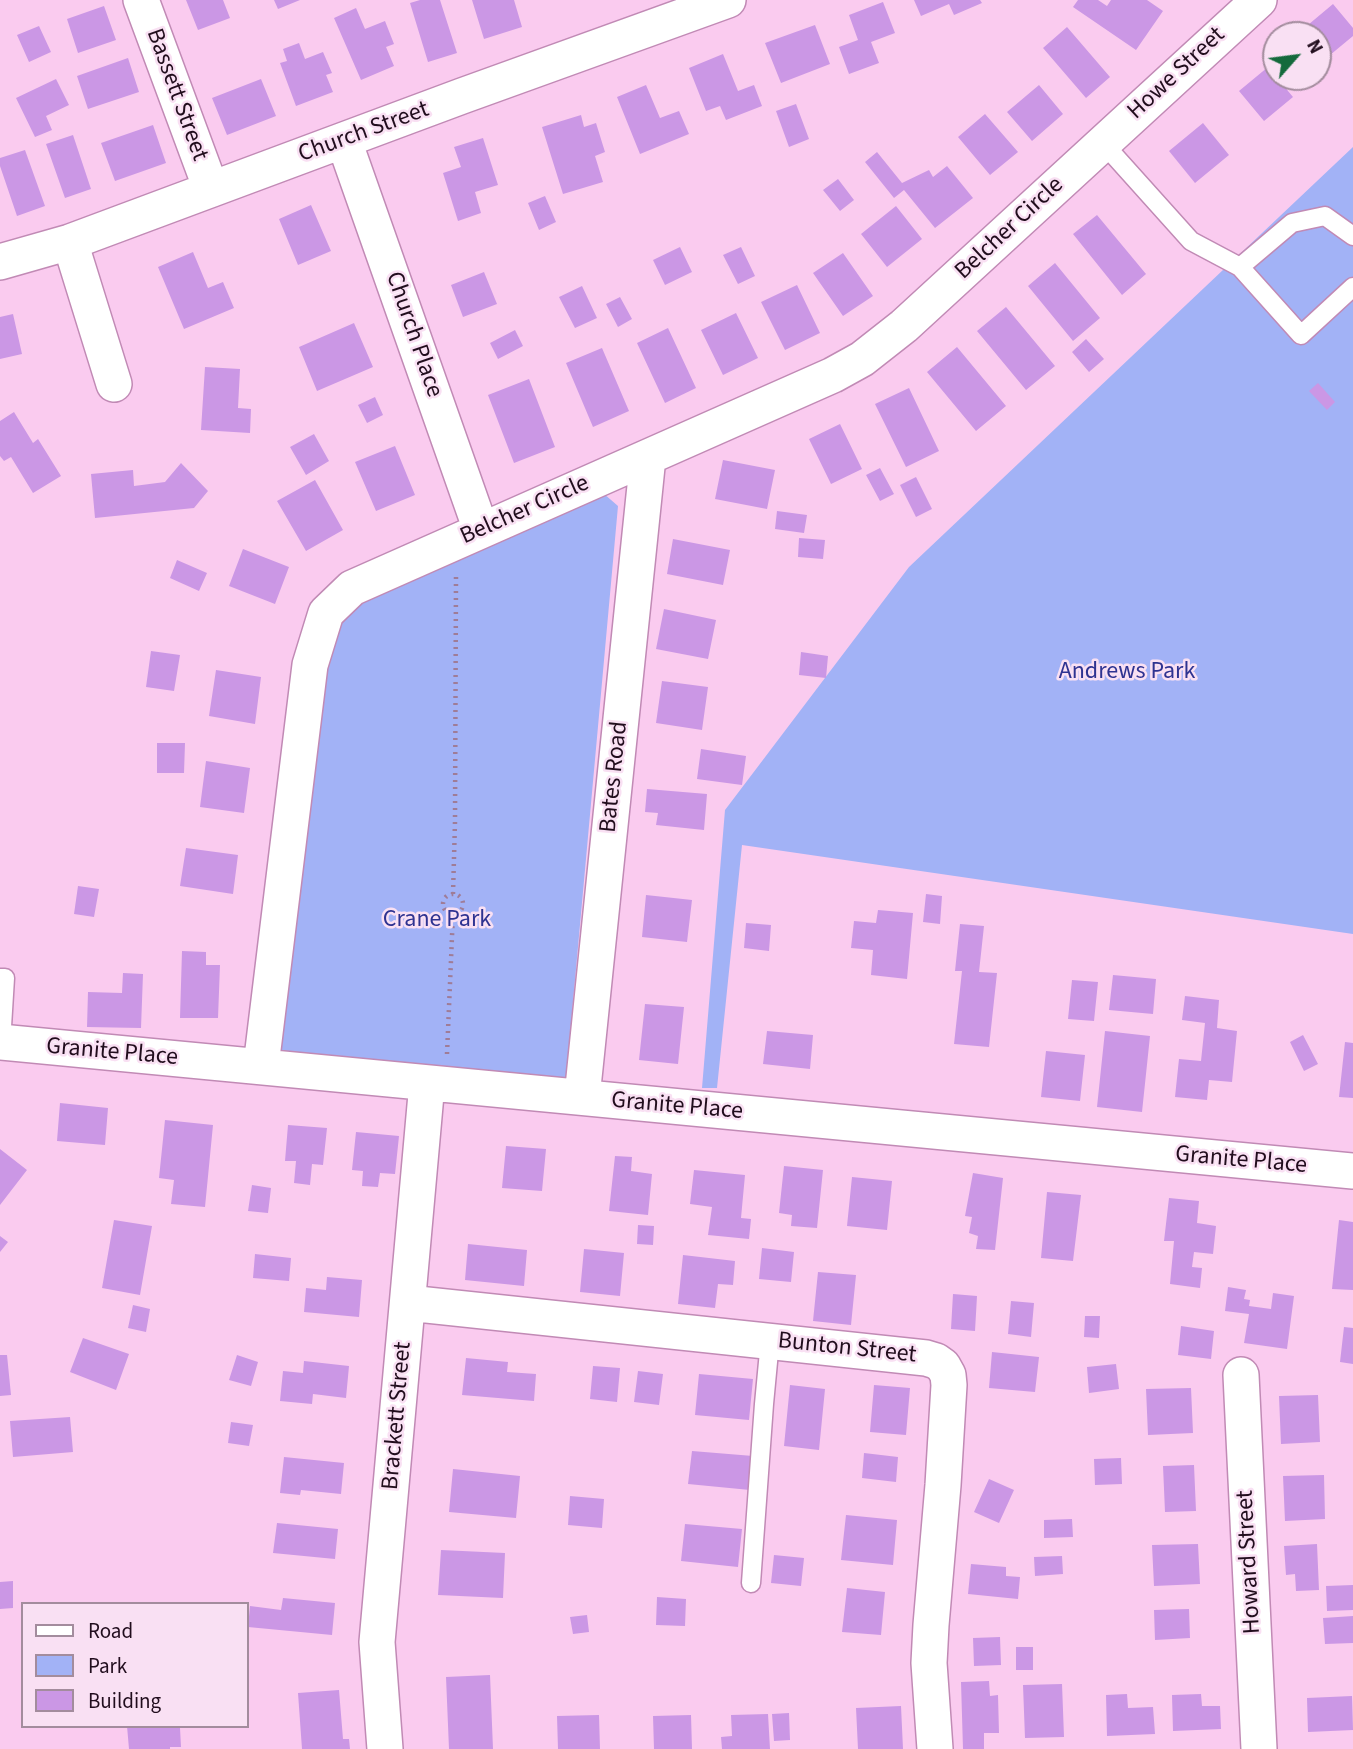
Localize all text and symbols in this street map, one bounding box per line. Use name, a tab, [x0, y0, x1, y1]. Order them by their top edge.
north arrow	[1262, 21, 1332, 91]
street label: Howe Street	[1122, 22, 1232, 126]
street label: Bassett Street	[139, 25, 213, 165]
text: N	[1299, 35, 1329, 59]
street label: Church Street	[295, 96, 433, 170]
street label: Belcher Circle	[950, 171, 1070, 287]
street label: Church Place	[378, 268, 448, 402]
street label: Belcher Circle	[456, 470, 594, 552]
park label: Andrews Park	[1059, 659, 1195, 687]
street label: Bates Road	[595, 720, 635, 834]
park label: Crane Park	[383, 907, 491, 935]
street label: Granite Place	[45, 1033, 179, 1073]
street label: Granite Place	[610, 1087, 744, 1127]
street label: Granite Place	[1174, 1141, 1308, 1181]
street label: Bunton Street	[776, 1327, 918, 1371]
street label: Brackett Street	[377, 1341, 419, 1491]
street label: Howard Street	[1232, 1489, 1268, 1635]
legend	[21, 1602, 248, 1728]
text: Road	[88, 1616, 133, 1646]
text: Park	[88, 1651, 127, 1681]
text: Building	[88, 1686, 161, 1716]

